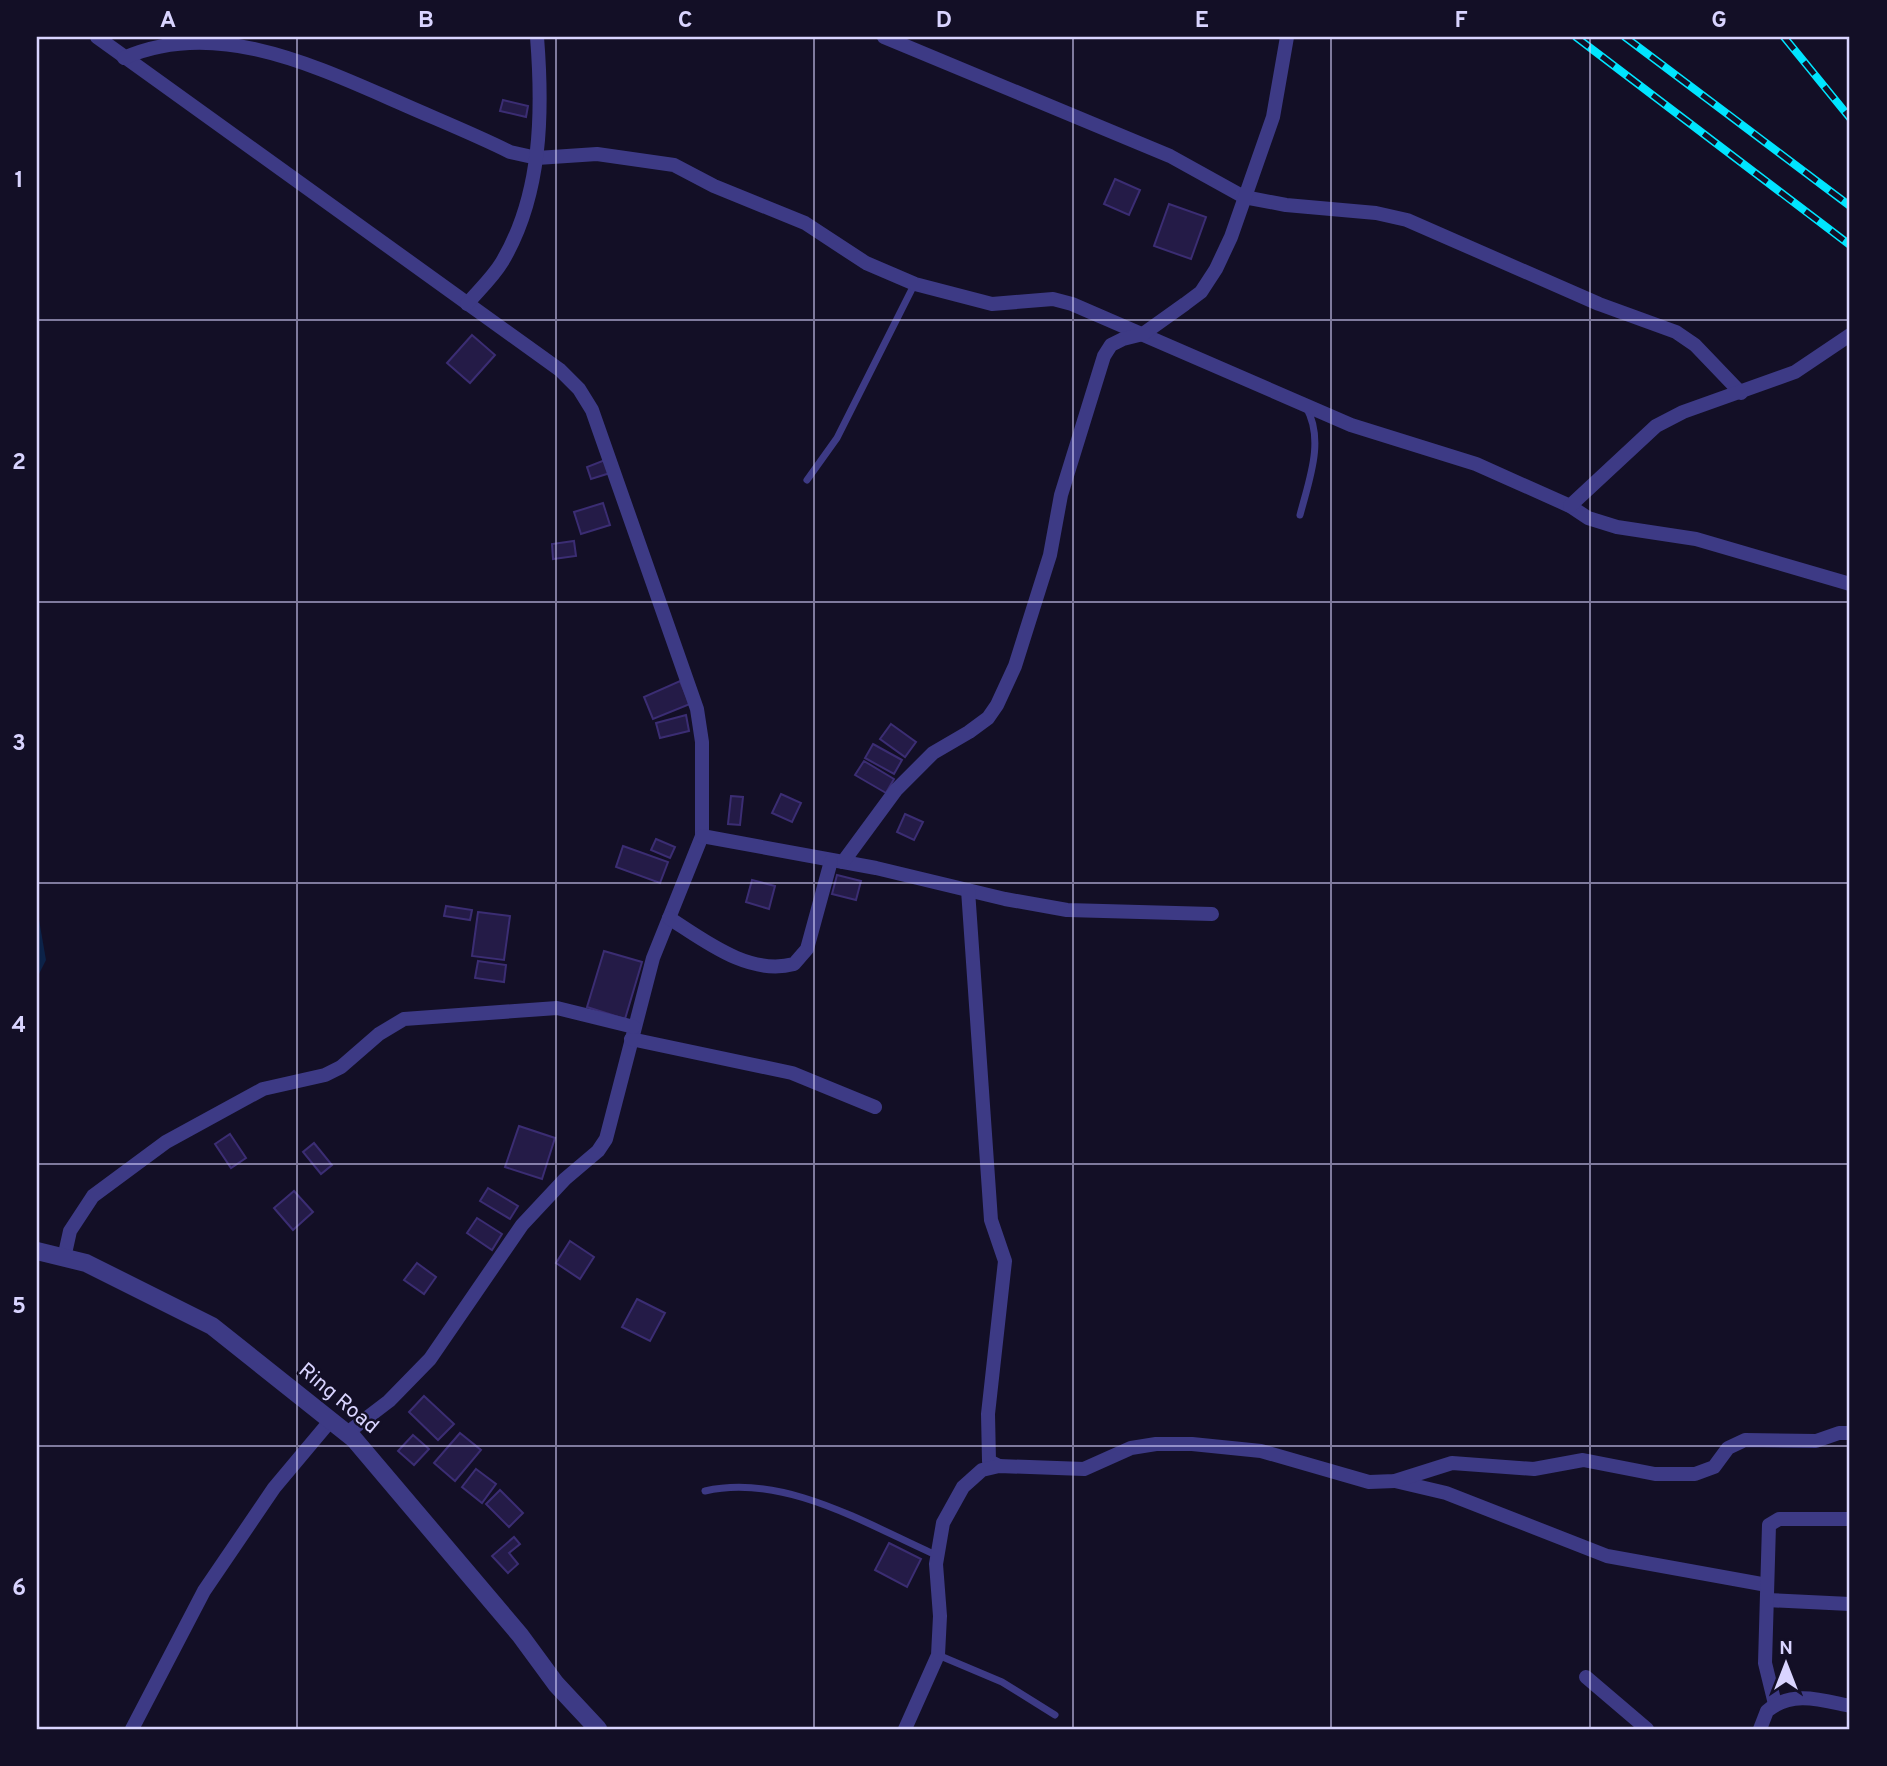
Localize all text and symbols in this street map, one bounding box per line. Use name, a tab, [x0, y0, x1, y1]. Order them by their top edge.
text: A	[160, 7, 176, 36]
text: B	[418, 7, 434, 36]
text: C	[678, 7, 692, 36]
text: D	[936, 7, 952, 36]
text: E	[1195, 7, 1209, 36]
text: F	[1454, 7, 1468, 36]
text: G	[1711, 7, 1727, 36]
text: 1	[14, 167, 24, 196]
text: 2	[12, 449, 26, 478]
text: 3	[12, 730, 26, 759]
text: 4	[12, 1012, 26, 1041]
text: 5	[12, 1293, 26, 1322]
street label: Ring Road	[292, 1358, 384, 1440]
text: 6	[12, 1575, 26, 1604]
north arrow	[1750, 1630, 1820, 1700]
text: N	[1779, 1637, 1793, 1661]

